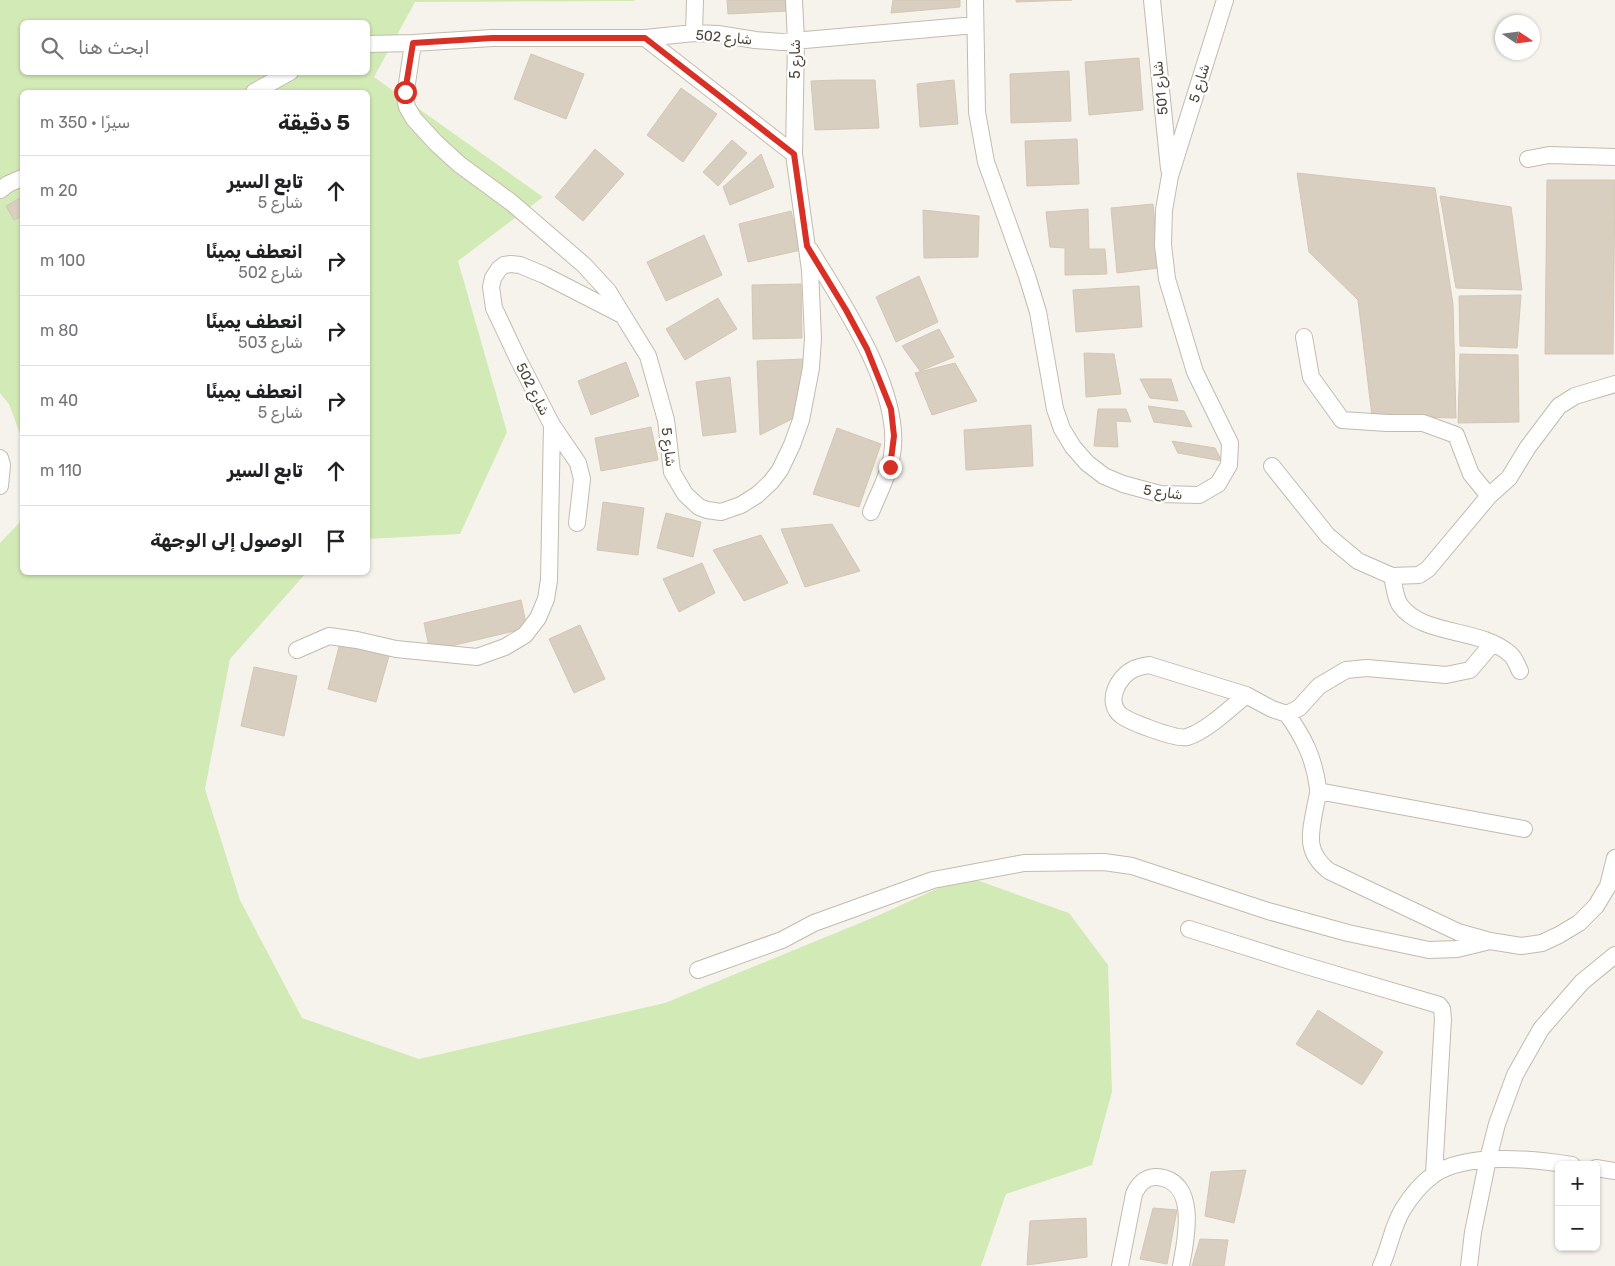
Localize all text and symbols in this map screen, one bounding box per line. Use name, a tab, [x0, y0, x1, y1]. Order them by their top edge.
north arrow	[1495, 15, 1540, 60]
search box	[20, 20, 370, 75]
street label: شارع 502	[695, 27, 753, 50]
icon: search	[38, 34, 66, 62]
text: ابحث هنا	[78, 36, 150, 59]
street label: شارع 5	[787, 39, 806, 79]
street label: شارع 501	[1149, 60, 1174, 116]
street label: شارع 5	[1186, 62, 1215, 105]
route start	[394, 81, 417, 104]
text: 5 دقيقة	[278, 110, 350, 135]
text: سيرًا · 350 m	[40, 113, 130, 132]
text: تابع السير	[227, 170, 303, 193]
icon: ahead	[322, 177, 350, 205]
text: 20 m	[40, 181, 78, 200]
text: شارع 5	[258, 193, 303, 212]
text: انعطف يمينًا	[206, 240, 303, 263]
icon: right	[322, 247, 350, 275]
text: 100 m	[40, 251, 85, 270]
text: شارع 502	[238, 263, 303, 282]
text: انعطف يمينًا	[206, 310, 303, 333]
icon: right	[322, 317, 350, 345]
text: 80 m	[40, 321, 79, 340]
text: شارع 503	[238, 333, 303, 352]
street label: شارع 502	[510, 360, 553, 419]
text: انعطف يمينًا	[206, 380, 303, 403]
icon: right	[322, 387, 350, 415]
text: 40 m	[40, 391, 78, 410]
text: شارع 5	[258, 403, 303, 422]
street label: شارع 5	[656, 426, 679, 468]
route end	[879, 456, 902, 479]
icon: ahead	[322, 457, 350, 485]
text: تابع السير	[227, 459, 303, 482]
text: 110 m	[40, 461, 82, 480]
street label: شارع 5	[1142, 481, 1184, 506]
icon: arrive	[322, 527, 350, 555]
text: الوصول إلى الوجهة	[150, 529, 303, 552]
map controls	[1555, 1161, 1600, 1251]
button: +	[1555, 1161, 1600, 1206]
button: −	[1555, 1206, 1600, 1251]

